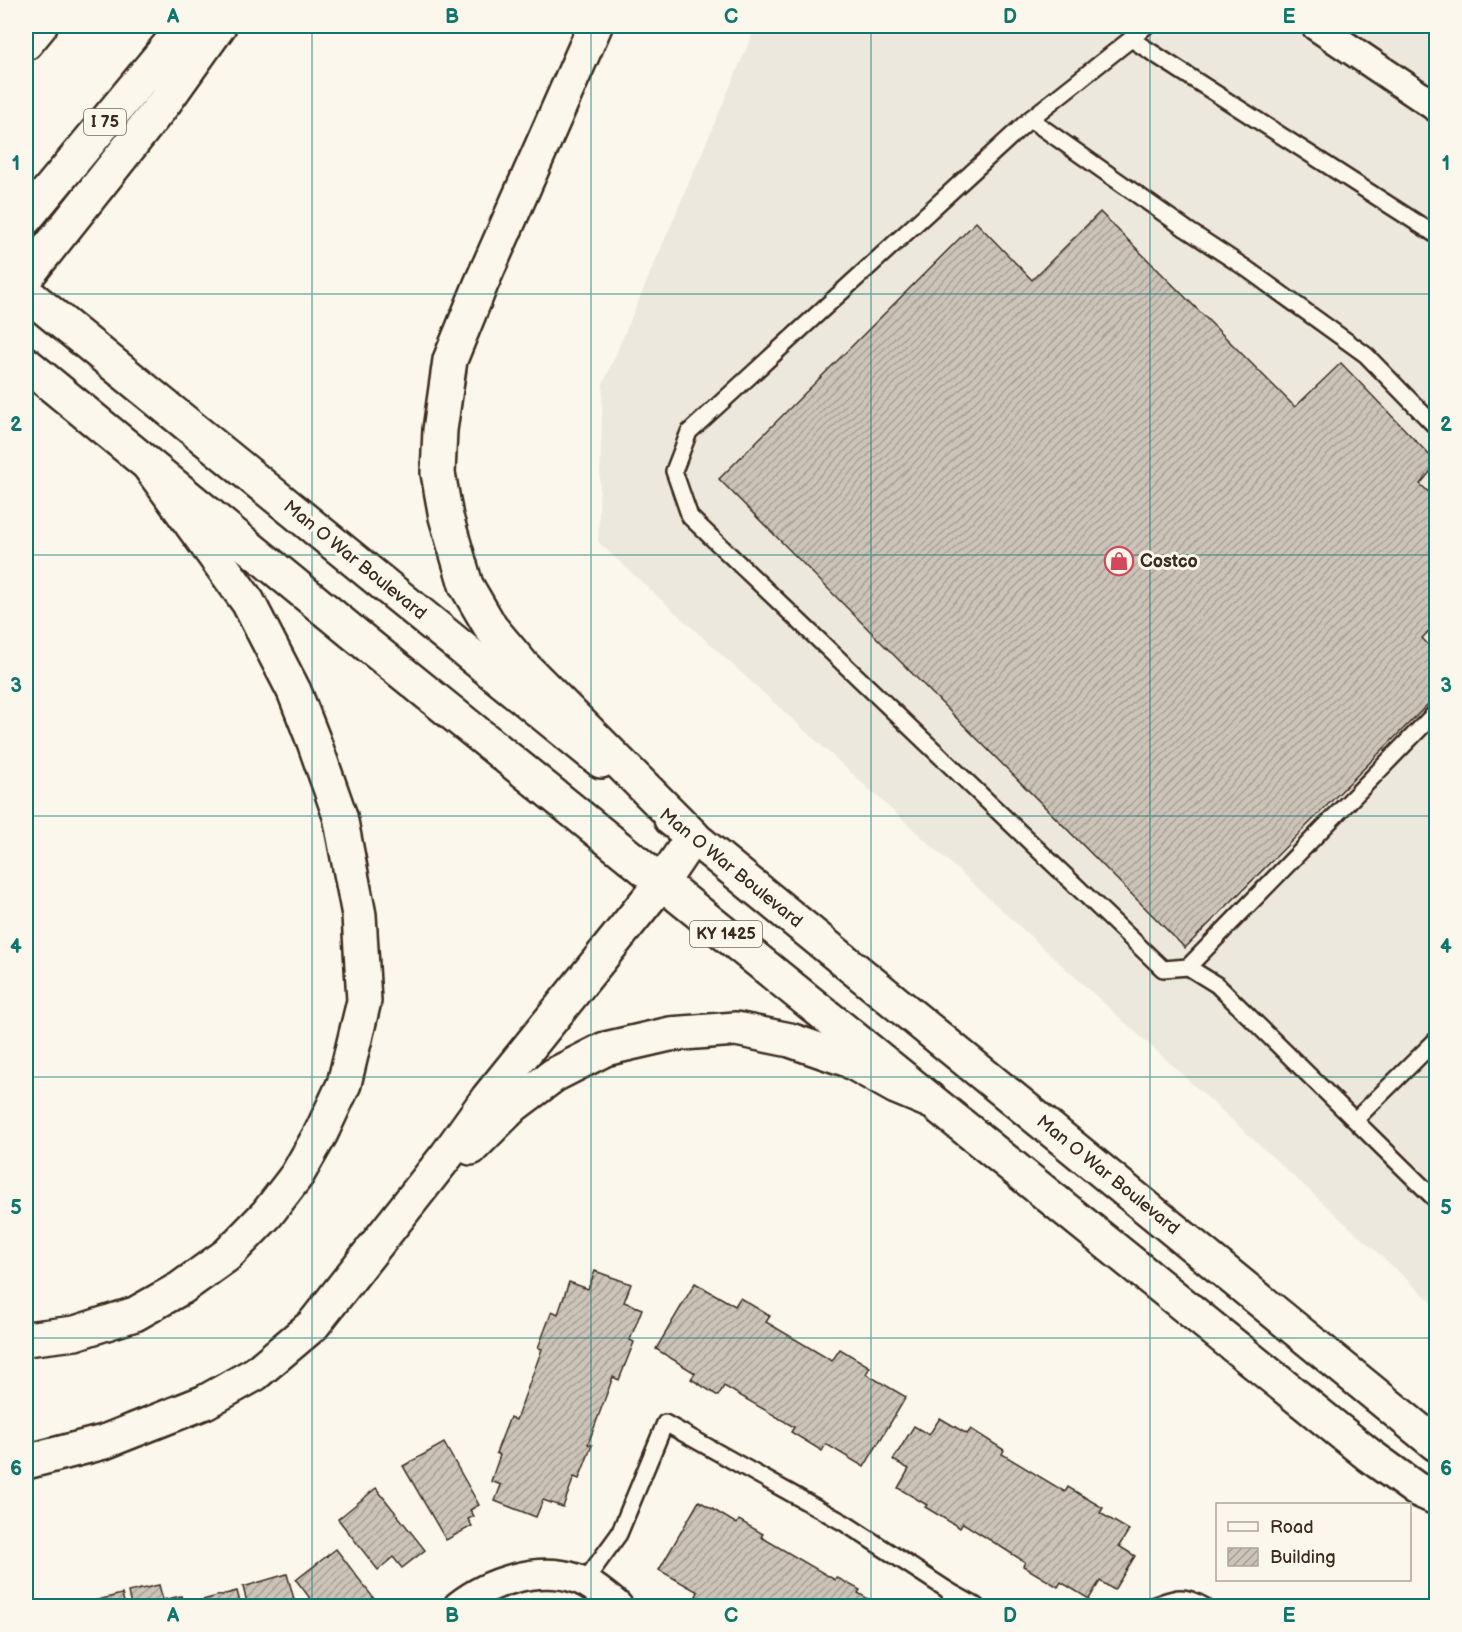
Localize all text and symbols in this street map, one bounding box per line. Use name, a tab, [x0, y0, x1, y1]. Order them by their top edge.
text: A	[166, 5, 180, 29]
text: B	[445, 5, 459, 29]
text: C	[724, 5, 738, 29]
text: D	[1003, 5, 1017, 29]
text: E	[1283, 5, 1296, 29]
road number: I 75	[84, 109, 126, 135]
text: 1	[12, 152, 20, 176]
text: 1	[1442, 152, 1450, 176]
text: 2	[10, 413, 22, 437]
text: 2	[1440, 413, 1452, 437]
street label: Man O War Boulevard	[279, 496, 431, 624]
shop icon: Costco	[1103, 545, 1135, 577]
place label: Costco	[1140, 551, 1198, 572]
text: 3	[10, 674, 22, 698]
text: 3	[1440, 674, 1452, 698]
street label: Man O War Boulevard	[655, 804, 807, 932]
road number: KY 1425	[690, 921, 762, 947]
text: 4	[10, 935, 22, 959]
text: 4	[1440, 935, 1452, 959]
street label: Man O War Boulevard	[1032, 1111, 1184, 1239]
text: 5	[10, 1196, 22, 1220]
text: 5	[1440, 1196, 1452, 1220]
text: 6	[10, 1457, 22, 1481]
text: 6	[1440, 1457, 1452, 1481]
legend	[1216, 1503, 1411, 1581]
text: Road	[1270, 1517, 1314, 1538]
text: Building	[1270, 1547, 1336, 1568]
text: A	[166, 1604, 180, 1628]
text: B	[445, 1604, 459, 1628]
text: C	[724, 1604, 738, 1628]
text: D	[1003, 1604, 1017, 1628]
text: E	[1283, 1604, 1296, 1628]

